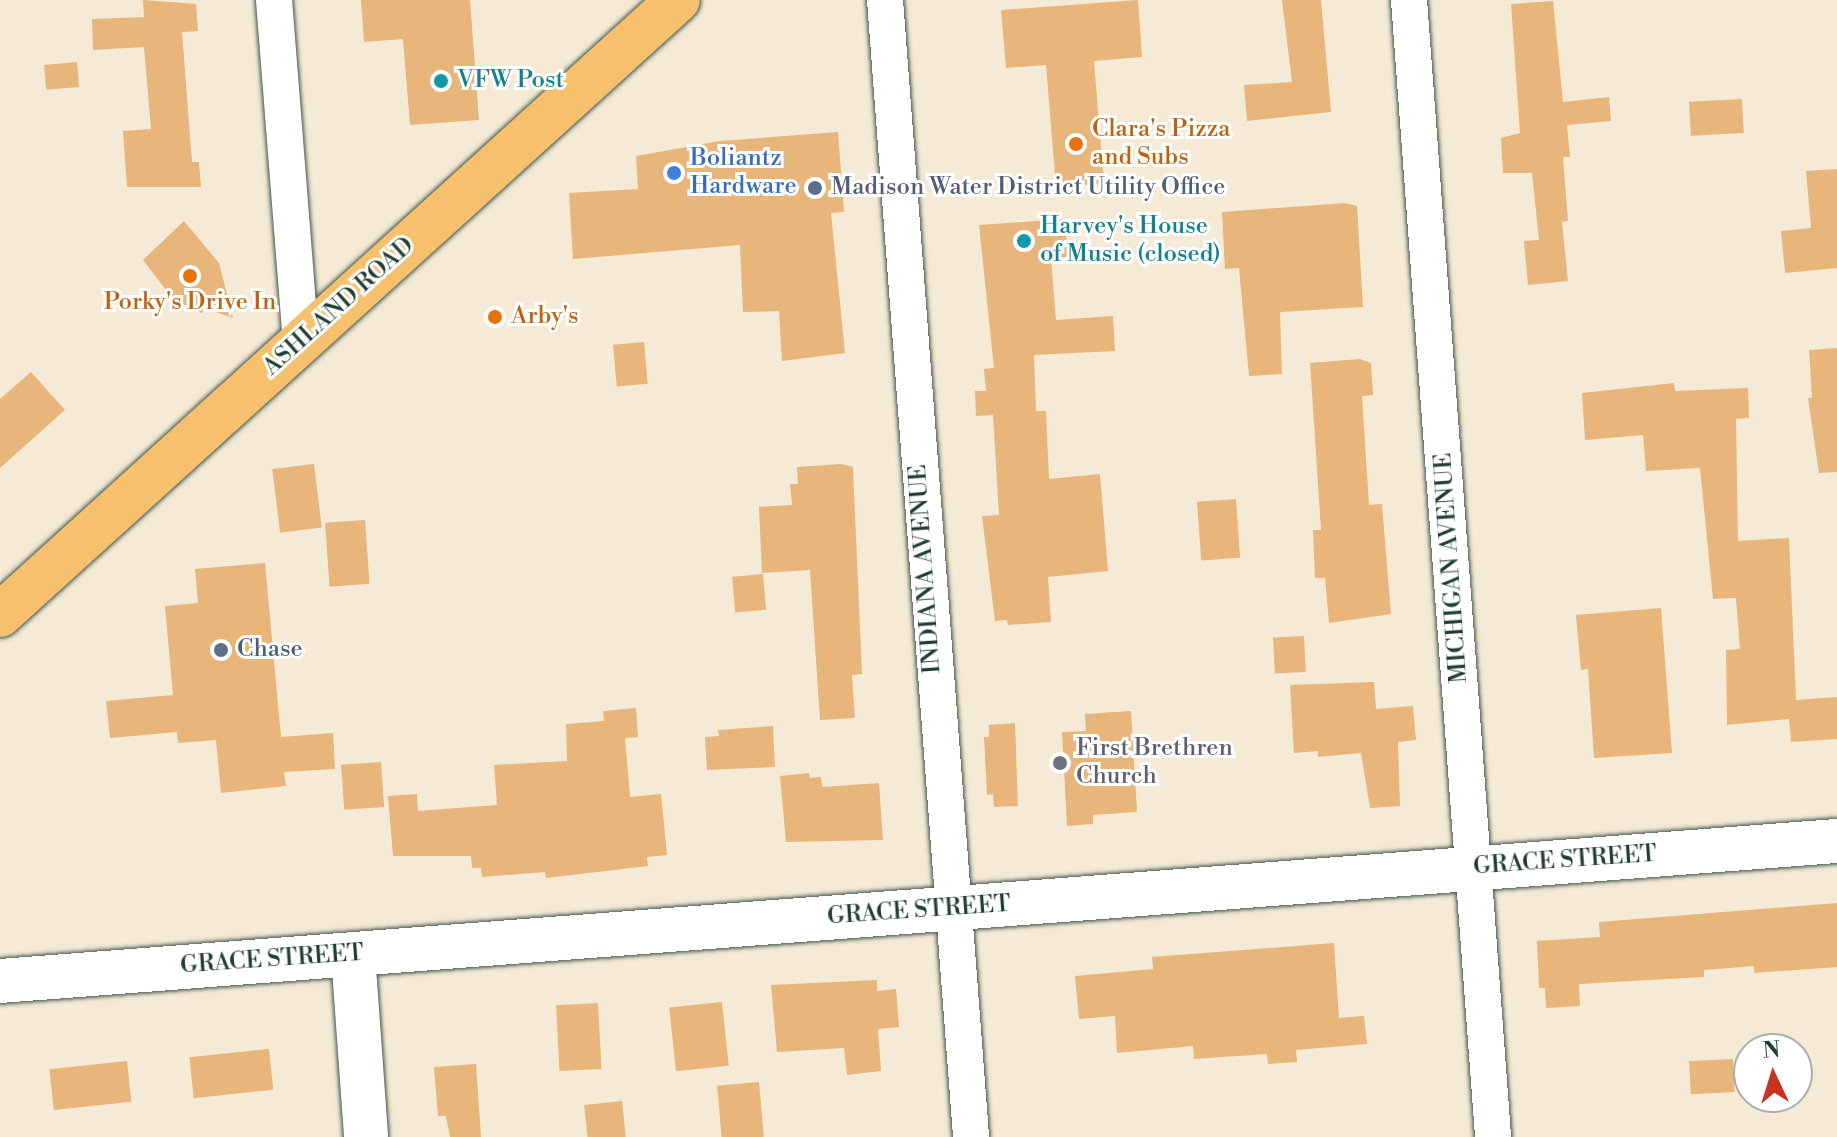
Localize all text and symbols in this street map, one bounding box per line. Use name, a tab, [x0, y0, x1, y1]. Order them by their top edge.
place label: VFW Post	[457, 67, 564, 95]
marker: VFW Post	[432, 72, 450, 90]
place label: Clara's Pizza and Subs	[1092, 116, 1231, 172]
marker: Clara's Pizza and Subs	[1067, 135, 1085, 153]
place label: Boliantz Hardware	[690, 145, 797, 201]
marker: Boliantz Hardware	[665, 164, 683, 182]
place label: Madison Water District Utility Office	[831, 174, 1225, 202]
marker: Madison Water District Utility Office	[806, 179, 824, 197]
place label: Harvey's House of Music (closed)	[1040, 213, 1221, 269]
street label: ASHLAND ROAD	[258, 232, 420, 382]
marker: Harvey's House of Music (closed)	[1015, 232, 1033, 250]
marker: Porky's Drive In	[181, 267, 199, 285]
place label: Porky's Drive In	[104, 289, 276, 317]
place label: Arby's	[511, 303, 579, 331]
marker: Arby's	[486, 308, 504, 326]
street label: MICHIGAN AVENUE	[1430, 452, 1474, 684]
street label: INDIANA AVENUE	[904, 463, 948, 675]
place label: Chase	[237, 636, 303, 664]
marker: Chase	[212, 641, 230, 659]
place label: First Brethren Church	[1076, 735, 1233, 791]
marker: First Brethren Church	[1051, 754, 1069, 772]
street label: GRACE STREET	[1472, 840, 1658, 882]
street label: GRACE STREET	[826, 890, 1012, 932]
street label: GRACE STREET	[179, 939, 365, 981]
north arrow	[1733, 1033, 1813, 1113]
text: N	[1762, 1036, 1781, 1065]

